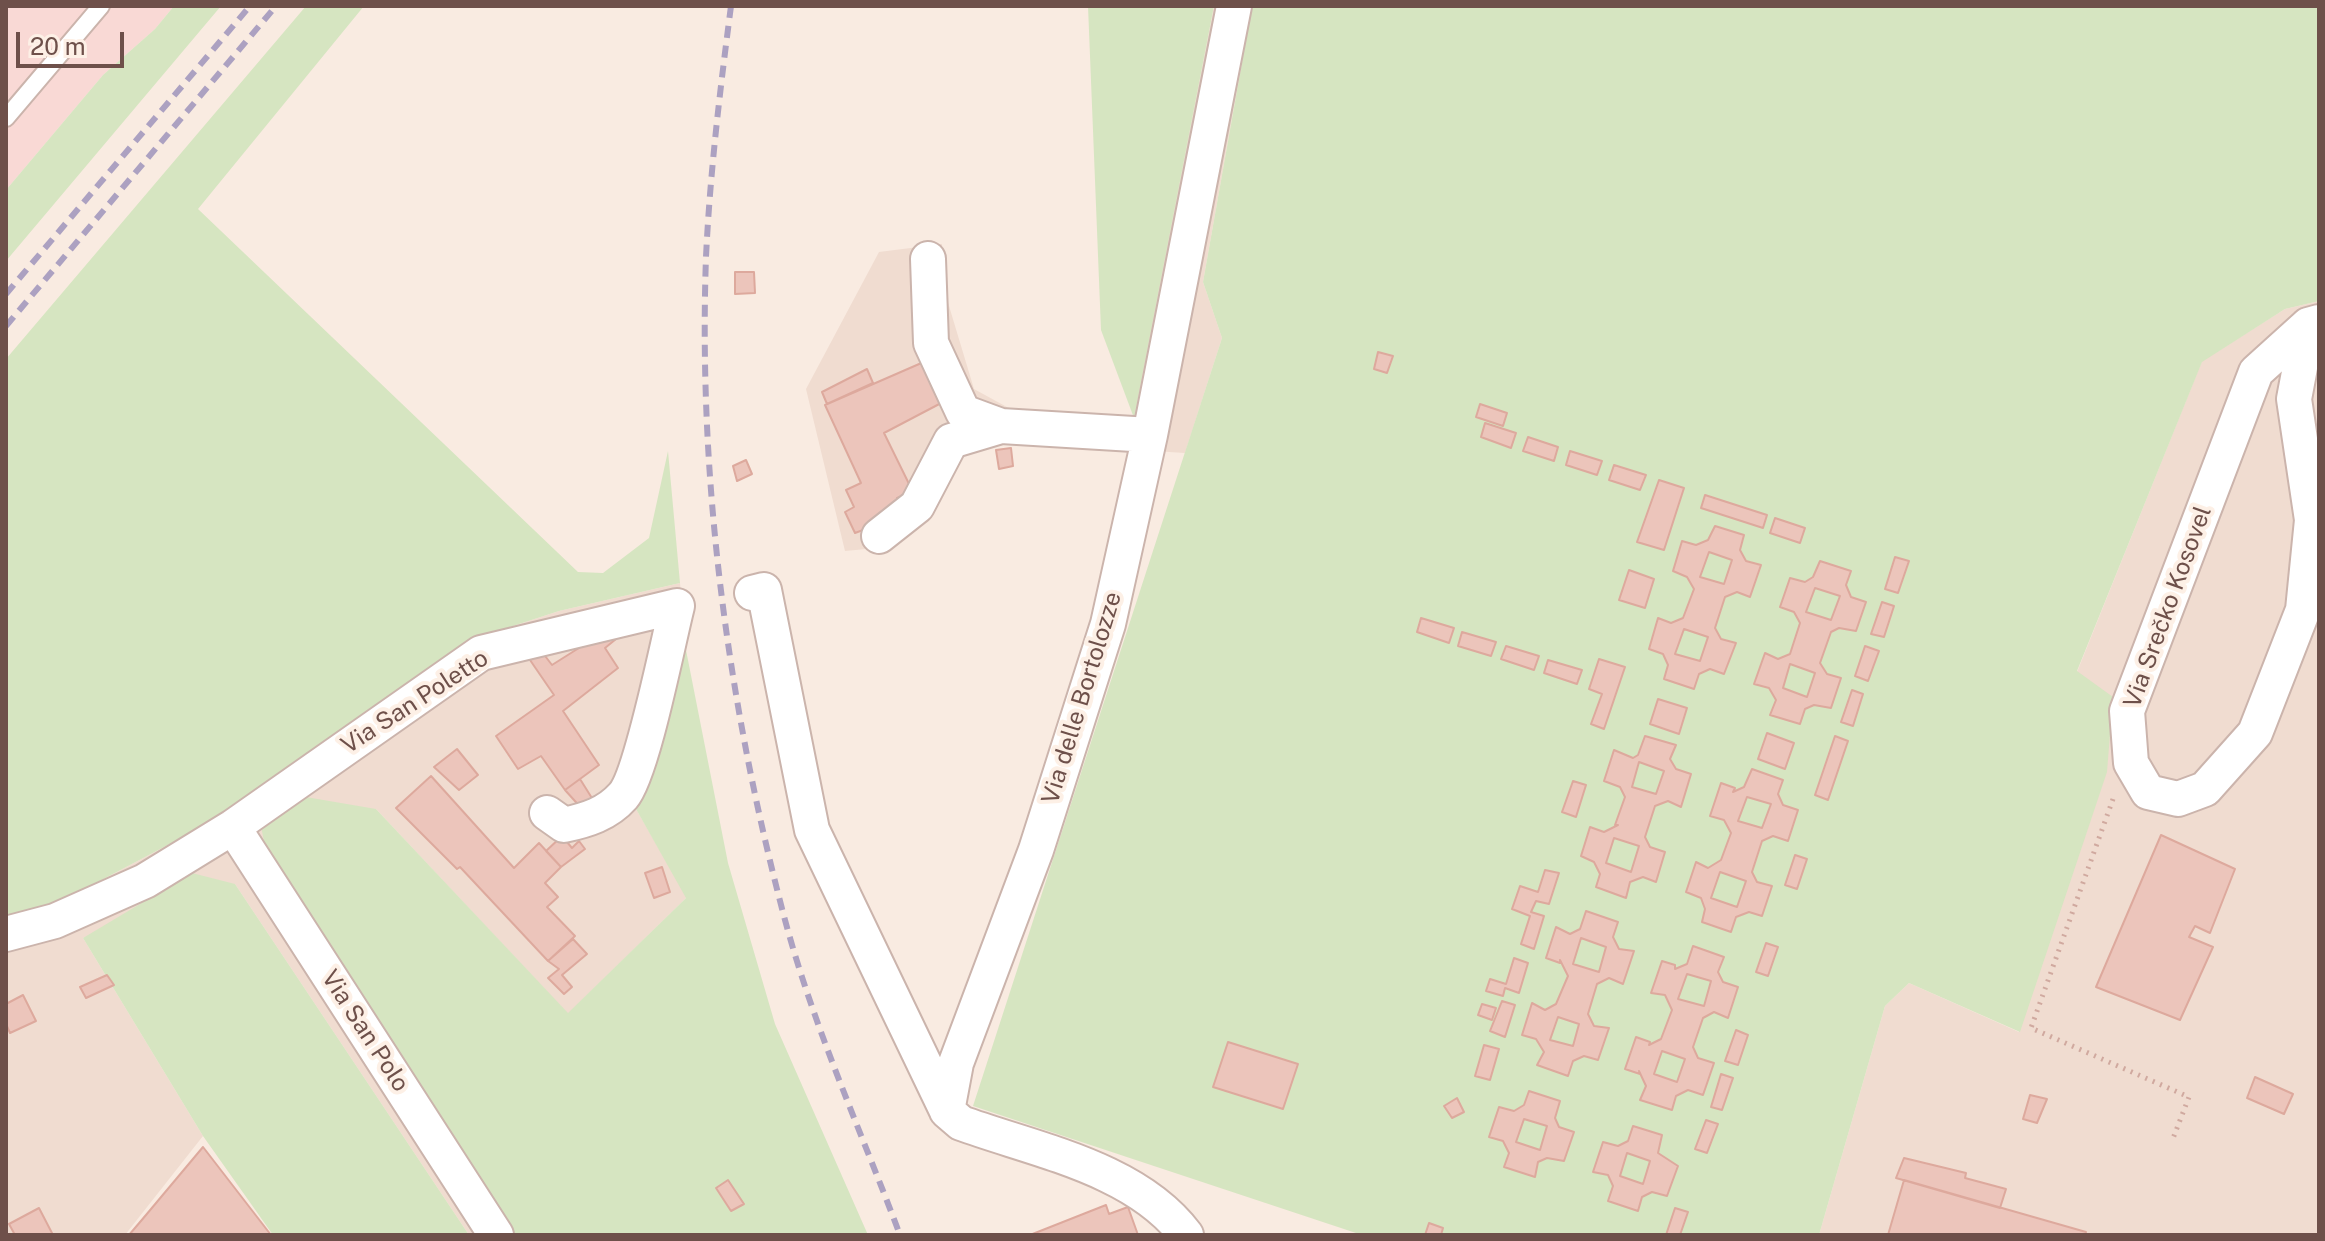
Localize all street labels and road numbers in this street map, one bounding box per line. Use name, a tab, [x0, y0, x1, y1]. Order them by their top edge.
street label: Via Srečko Kosovel	[2118, 502, 2218, 712]
street label: Via delle Bortolozze	[1036, 588, 1128, 808]
street label: Via San Poletto	[336, 644, 494, 760]
street label: Via San Polo	[315, 965, 415, 1097]

